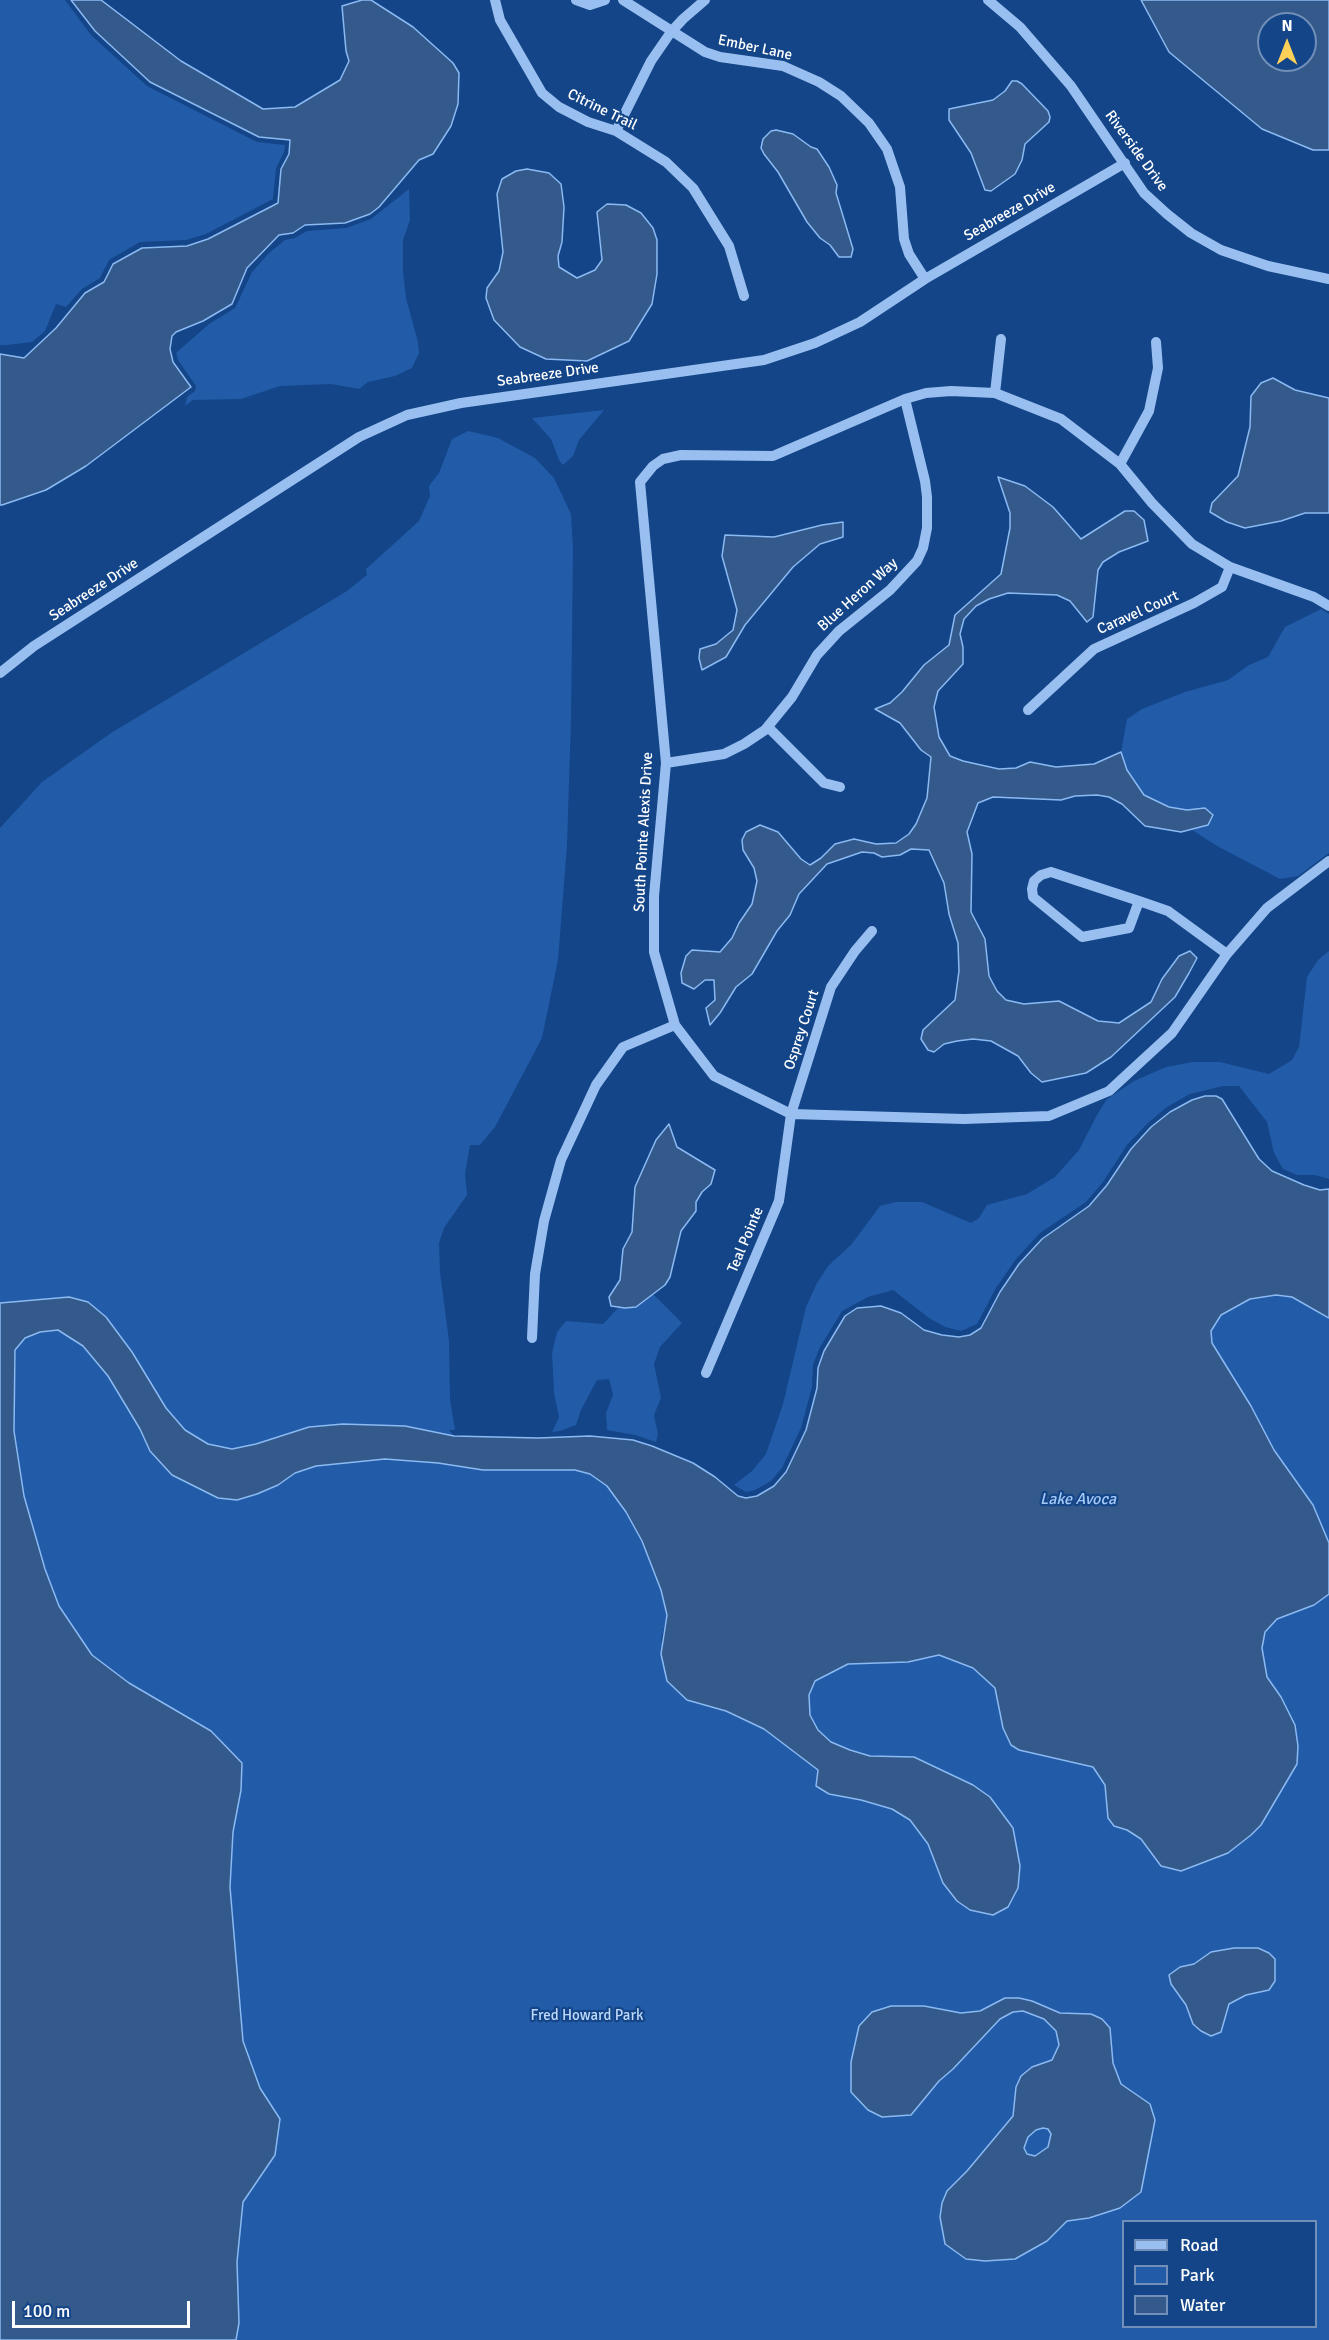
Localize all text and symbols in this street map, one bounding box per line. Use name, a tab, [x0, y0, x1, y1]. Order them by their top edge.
north arrow	[1257, 12, 1317, 72]
text: N	[1281, 16, 1293, 36]
street label: Ember Lane	[716, 31, 794, 65]
street label: Citrine Trail	[564, 85, 640, 135]
street label: Riverside Drive	[1101, 107, 1171, 195]
street label: Seabreeze Drive	[961, 179, 1059, 245]
street label: Seabreeze Drive	[496, 359, 600, 391]
street label: Seabreeze Drive	[46, 555, 142, 625]
street label: Blue Heron Way	[814, 555, 902, 635]
street label: Caravel Court	[1095, 587, 1181, 639]
street label: South Pointe Alexis Drive	[631, 751, 657, 913]
street label: Osprey Court	[781, 988, 823, 1072]
street label: Teal Pointe	[724, 1204, 768, 1276]
water label: Lake Avoca	[1040, 1490, 1116, 1510]
park label: Fred Howard Park	[531, 2007, 643, 2025]
legend	[1122, 2220, 1317, 2328]
text: Road	[1180, 2234, 1219, 2256]
text: Park	[1180, 2264, 1215, 2286]
scale bar	[15, 2289, 194, 2327]
text: Water	[1180, 2294, 1225, 2316]
text: 100 m	[23, 2300, 70, 2322]

